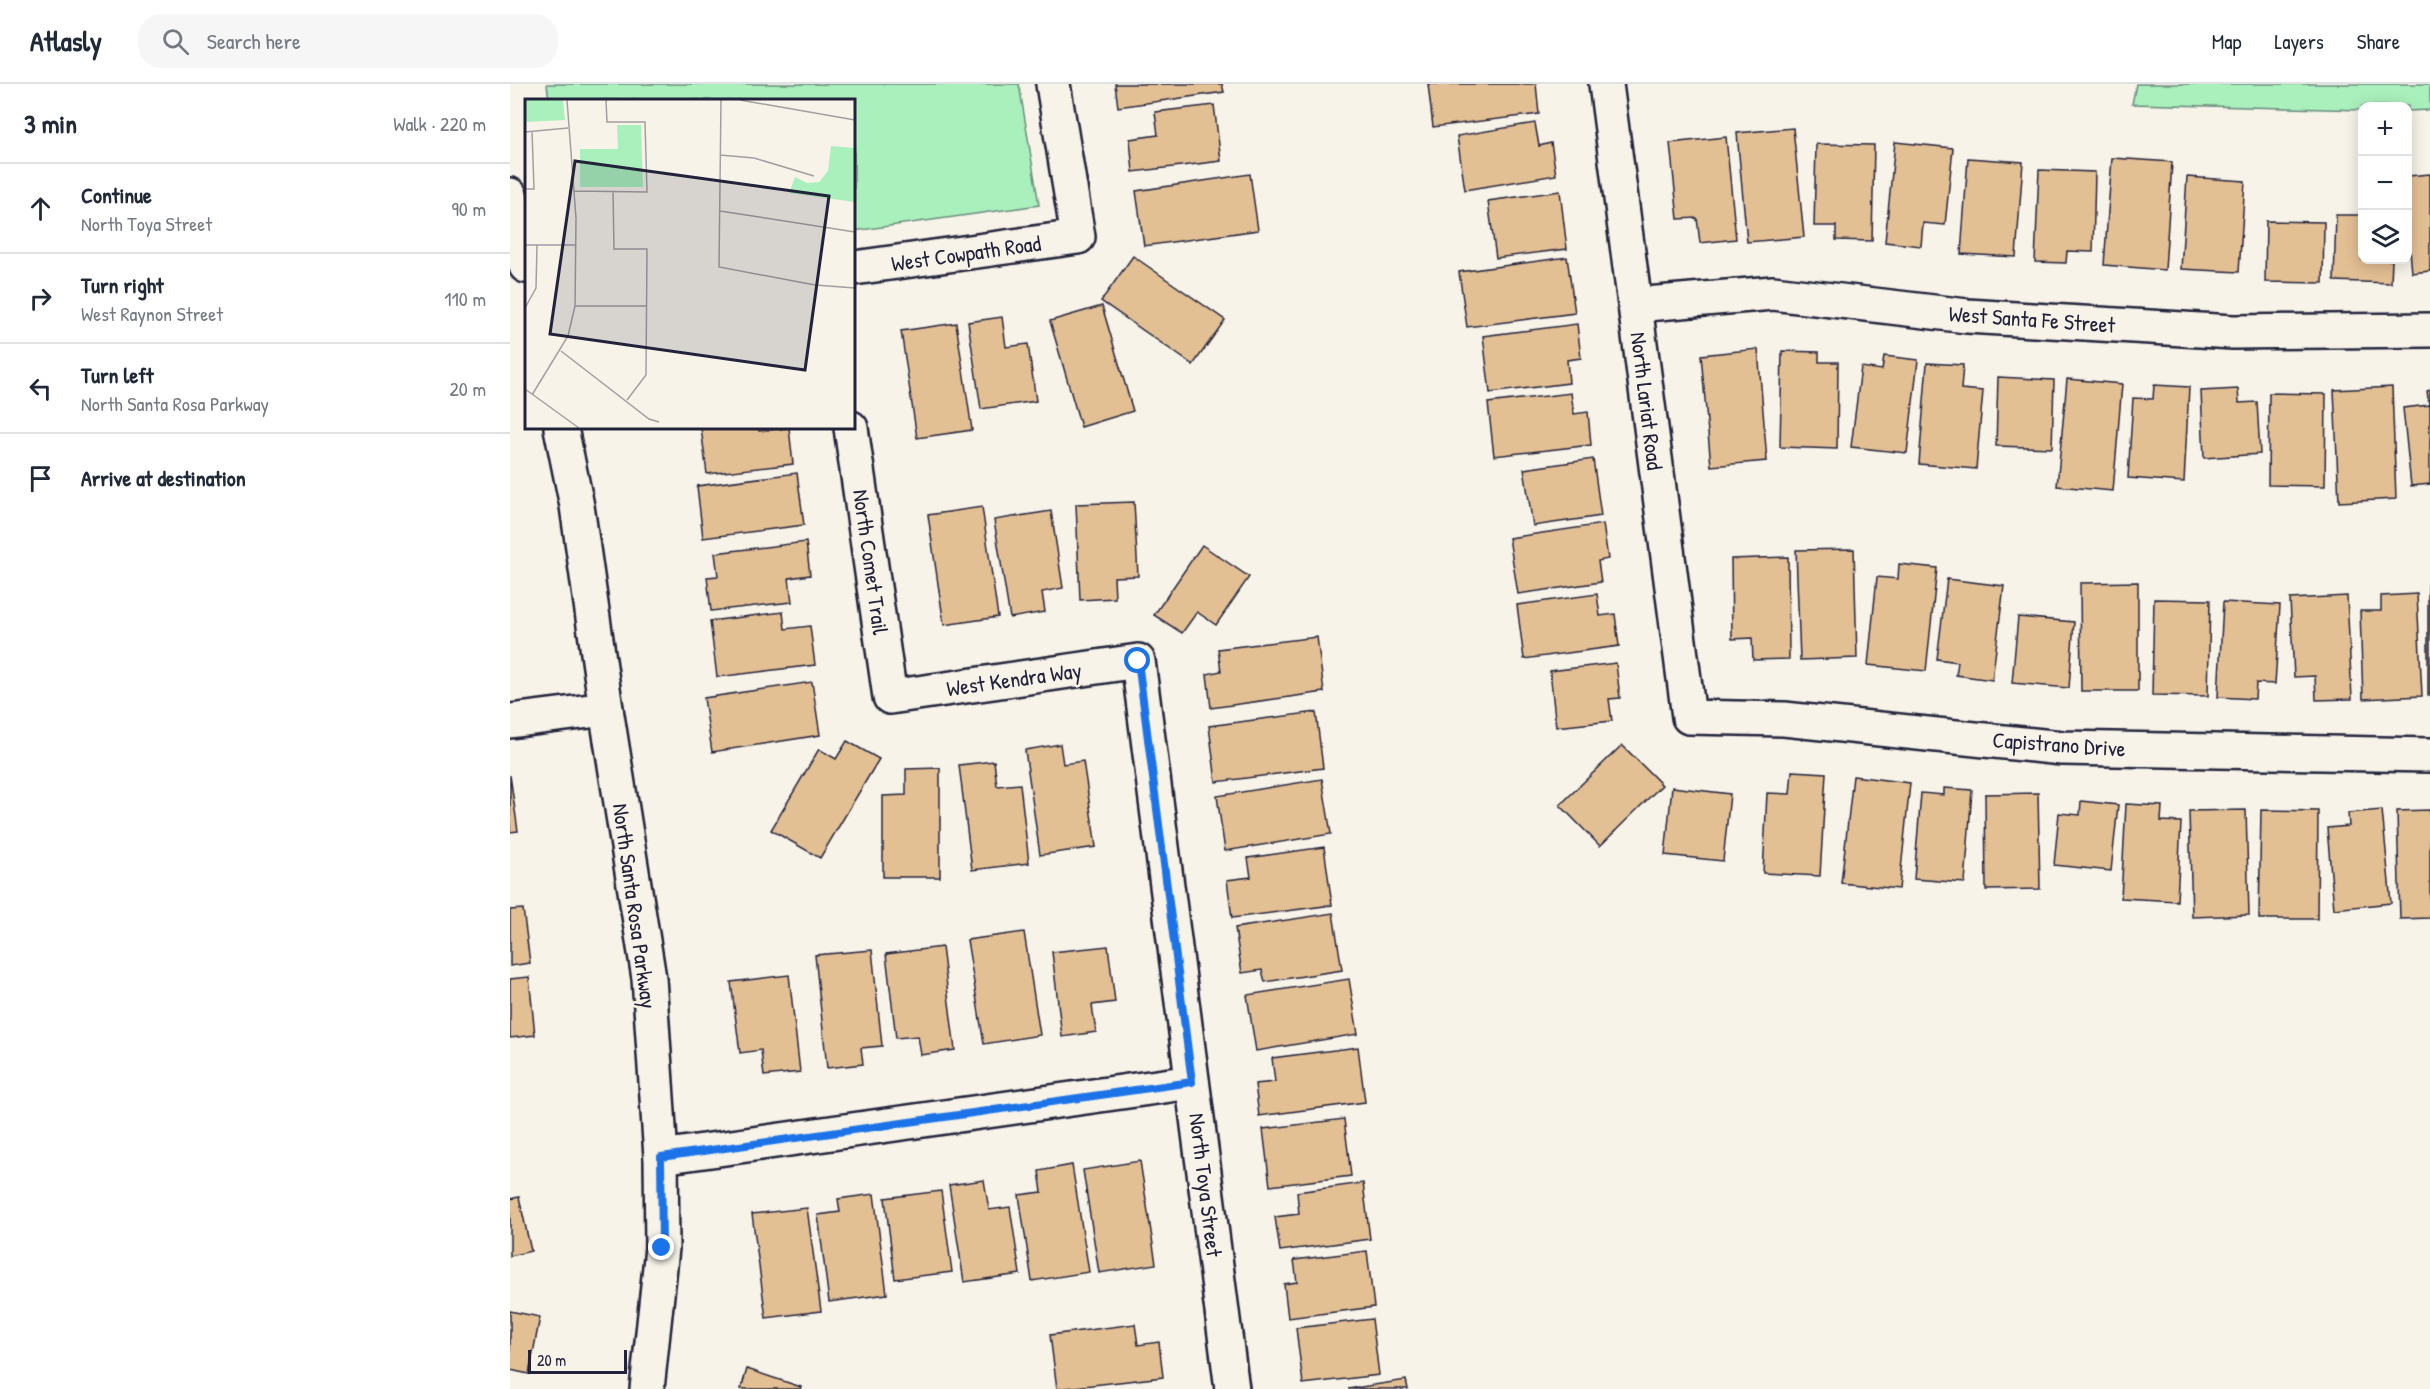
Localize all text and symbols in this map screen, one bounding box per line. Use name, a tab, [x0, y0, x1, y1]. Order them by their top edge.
search box	[138, 14, 558, 68]
text: Atlasly	[30, 22, 102, 60]
icon: search	[159, 25, 192, 58]
text: Search here	[207, 26, 301, 56]
text: Map	[2212, 27, 2241, 56]
text: Layers	[2274, 27, 2324, 56]
text: Share	[2357, 27, 2400, 56]
inset map	[525, 99, 855, 429]
map controls	[2358, 102, 2412, 264]
button: +	[2358, 102, 2412, 156]
text: 3 min	[24, 106, 77, 141]
text: Walk · 220 m	[393, 110, 486, 137]
button: −	[2358, 156, 2412, 210]
text: Continue	[81, 180, 152, 210]
icon: ahead	[24, 192, 57, 225]
text: 90 m	[452, 195, 486, 222]
text: North Toya Street	[81, 210, 212, 237]
button: layers	[2358, 210, 2412, 264]
street label: West Cowpath Road	[889, 228, 1043, 278]
text: Turn right	[81, 270, 164, 300]
icon: right	[24, 282, 57, 315]
text: 110 m	[444, 285, 486, 312]
street label: West Santa Fe Street	[1948, 298, 2117, 340]
text: West Raynon Street	[81, 300, 223, 327]
street label: North Lariat Road	[1624, 330, 1670, 472]
text: Turn left	[81, 360, 154, 390]
icon: left	[24, 372, 57, 405]
text: 20 m	[449, 375, 486, 402]
text: North Santa Rosa Parkway	[81, 390, 269, 417]
icon: arrive	[24, 462, 57, 495]
text: Arrive at destination	[81, 463, 246, 493]
street label: North Comet Trail	[846, 487, 896, 637]
route start	[1124, 647, 1150, 673]
street label: West Kendra Way	[945, 655, 1083, 703]
street label: Capistrano Drive	[1991, 724, 2127, 764]
street label: North Santa Rosa Parkway	[606, 802, 664, 1010]
street label: North Toya Street	[1182, 1112, 1230, 1259]
route end	[648, 1234, 674, 1260]
scale bar	[528, 1347, 627, 1374]
text: 20 m	[537, 1349, 566, 1371]

